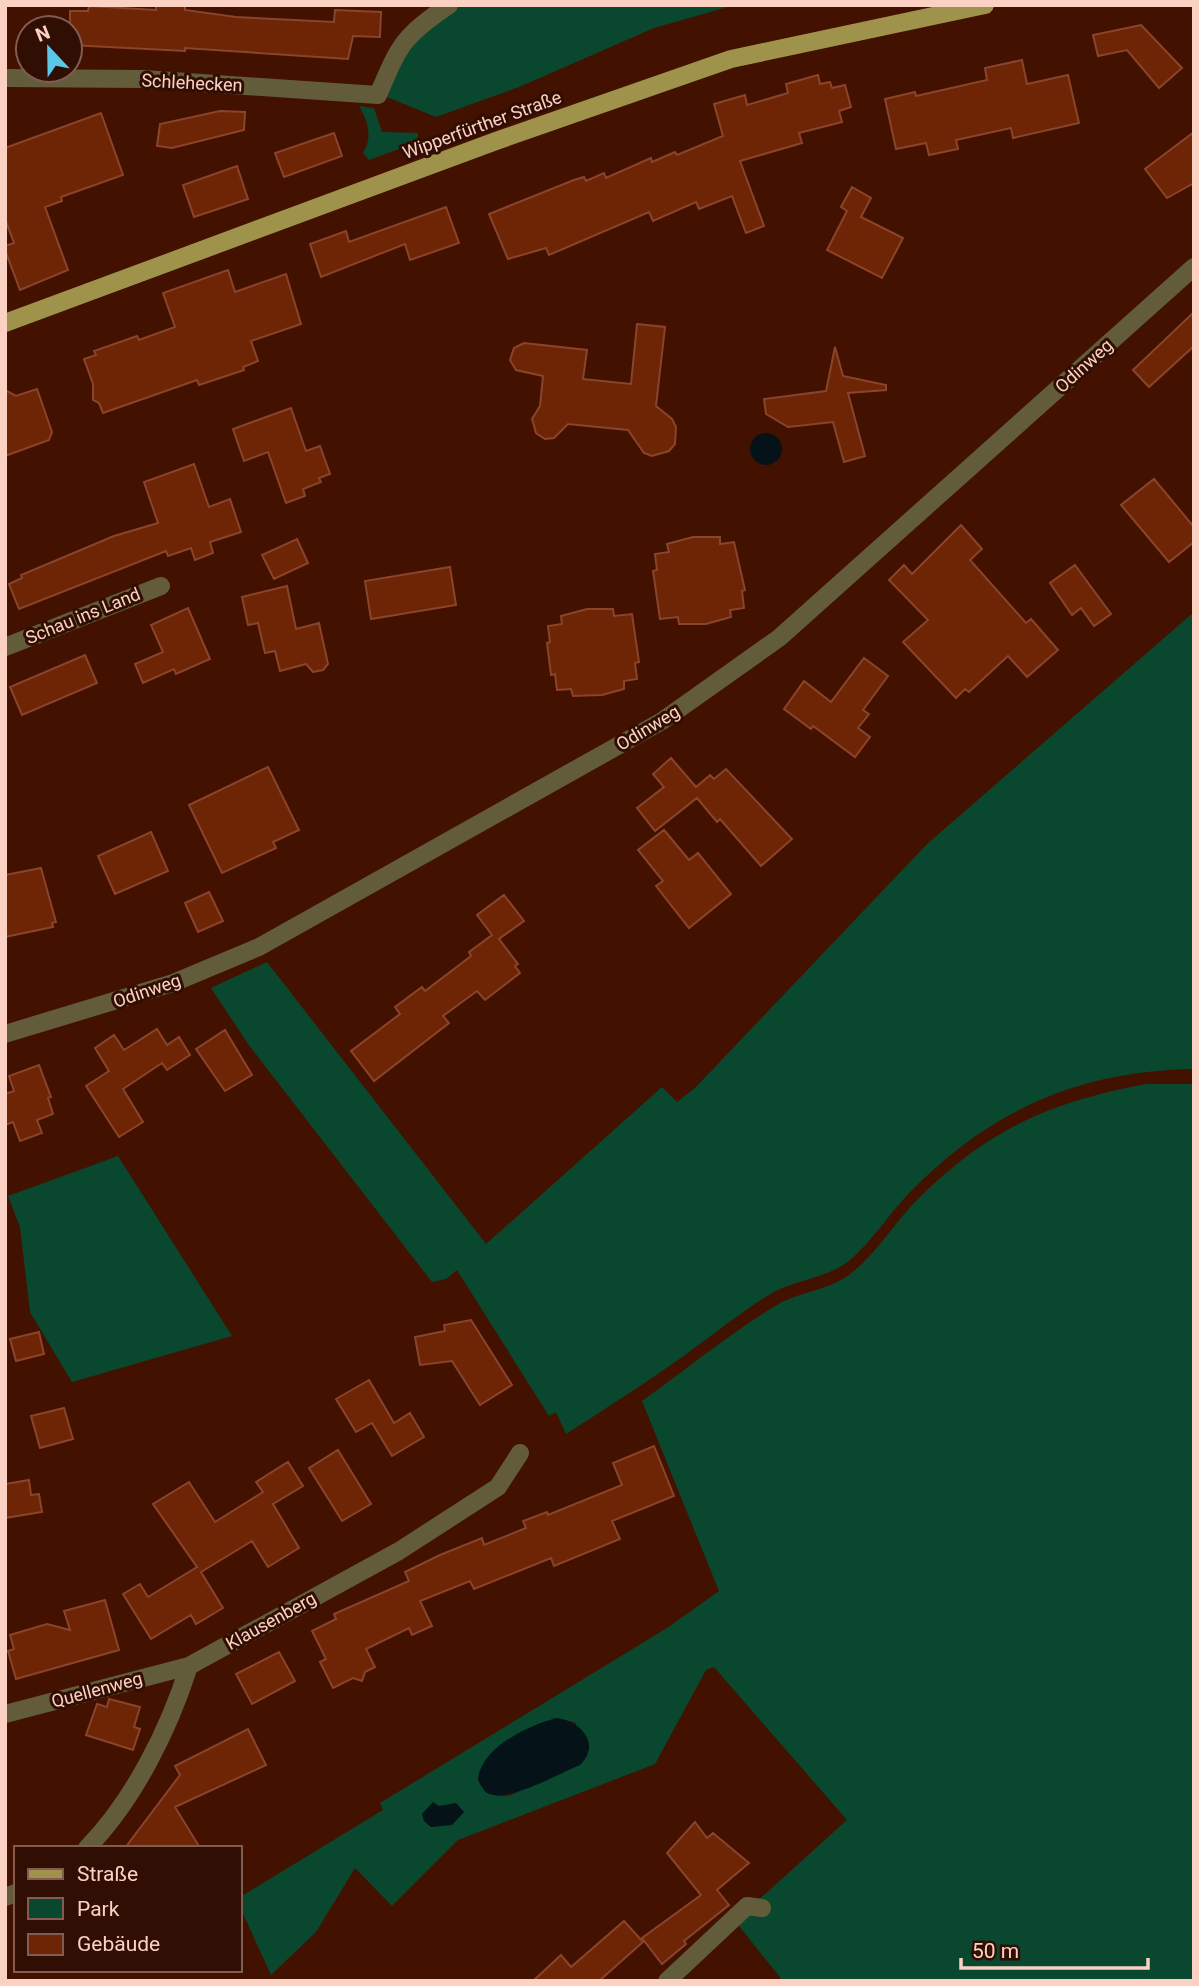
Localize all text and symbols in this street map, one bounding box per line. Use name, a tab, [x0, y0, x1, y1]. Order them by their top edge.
north arrow	[14, 14, 84, 84]
text: N	[32, 21, 53, 47]
street label: Schlehecken	[141, 69, 243, 96]
street label: Wipperfürther Straße	[400, 86, 564, 163]
street label: Odinweg	[1051, 334, 1117, 397]
street label: Schau ins Land	[22, 583, 143, 648]
street label: Odinweg	[612, 701, 683, 755]
street label: Odinweg	[110, 969, 183, 1012]
street label: Klausenberg	[222, 1587, 320, 1654]
street label: Quellenweg	[49, 1667, 145, 1712]
legend	[14, 1846, 242, 1972]
text: Straße	[77, 1862, 138, 1886]
text: Park	[77, 1897, 120, 1921]
scale bar	[961, 1926, 1148, 1970]
text: Gebäude	[77, 1932, 160, 1956]
text: 50 m	[972, 1939, 1019, 1963]

